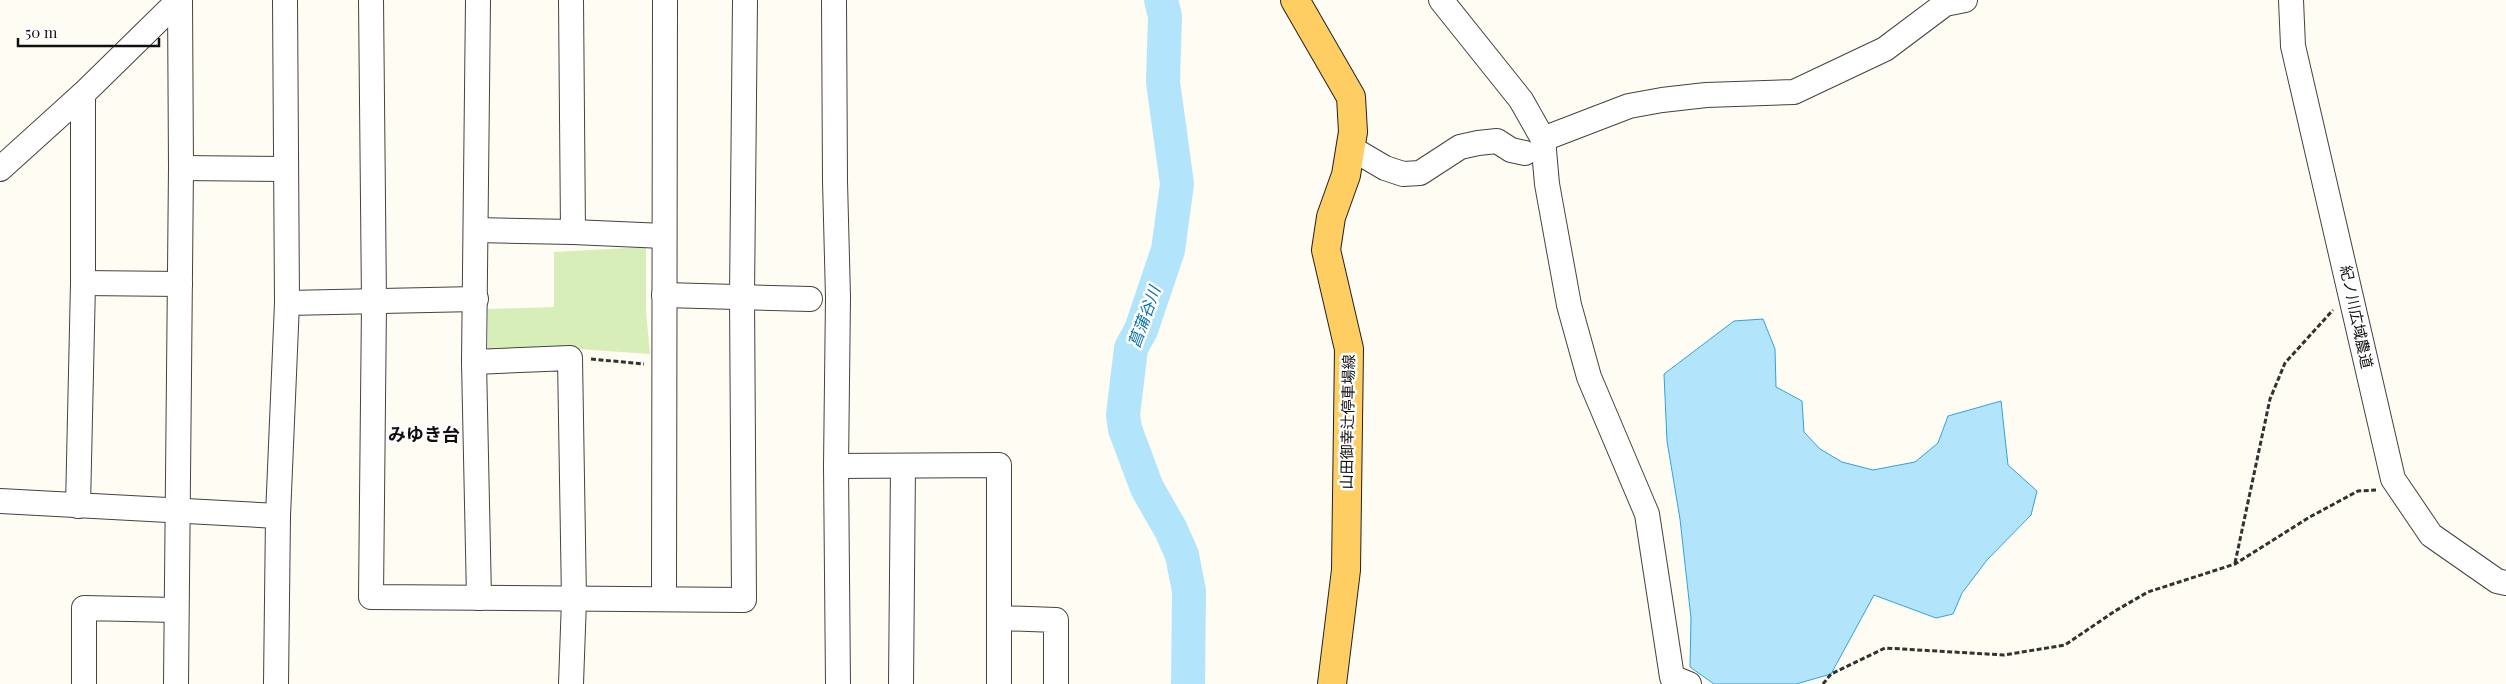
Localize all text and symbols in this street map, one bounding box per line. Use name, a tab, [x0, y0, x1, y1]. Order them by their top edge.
scale bar	[18, 15, 159, 47]
text: 50 m	[25, 22, 58, 42]
street label: 紀ノ川広域農道	[2336, 263, 2378, 370]
water label: 菖蒲谷川	[1123, 281, 1165, 350]
street label: 山田御幸辻停車場線	[1336, 354, 1358, 490]
district label: みゆき台	[388, 422, 460, 446]

